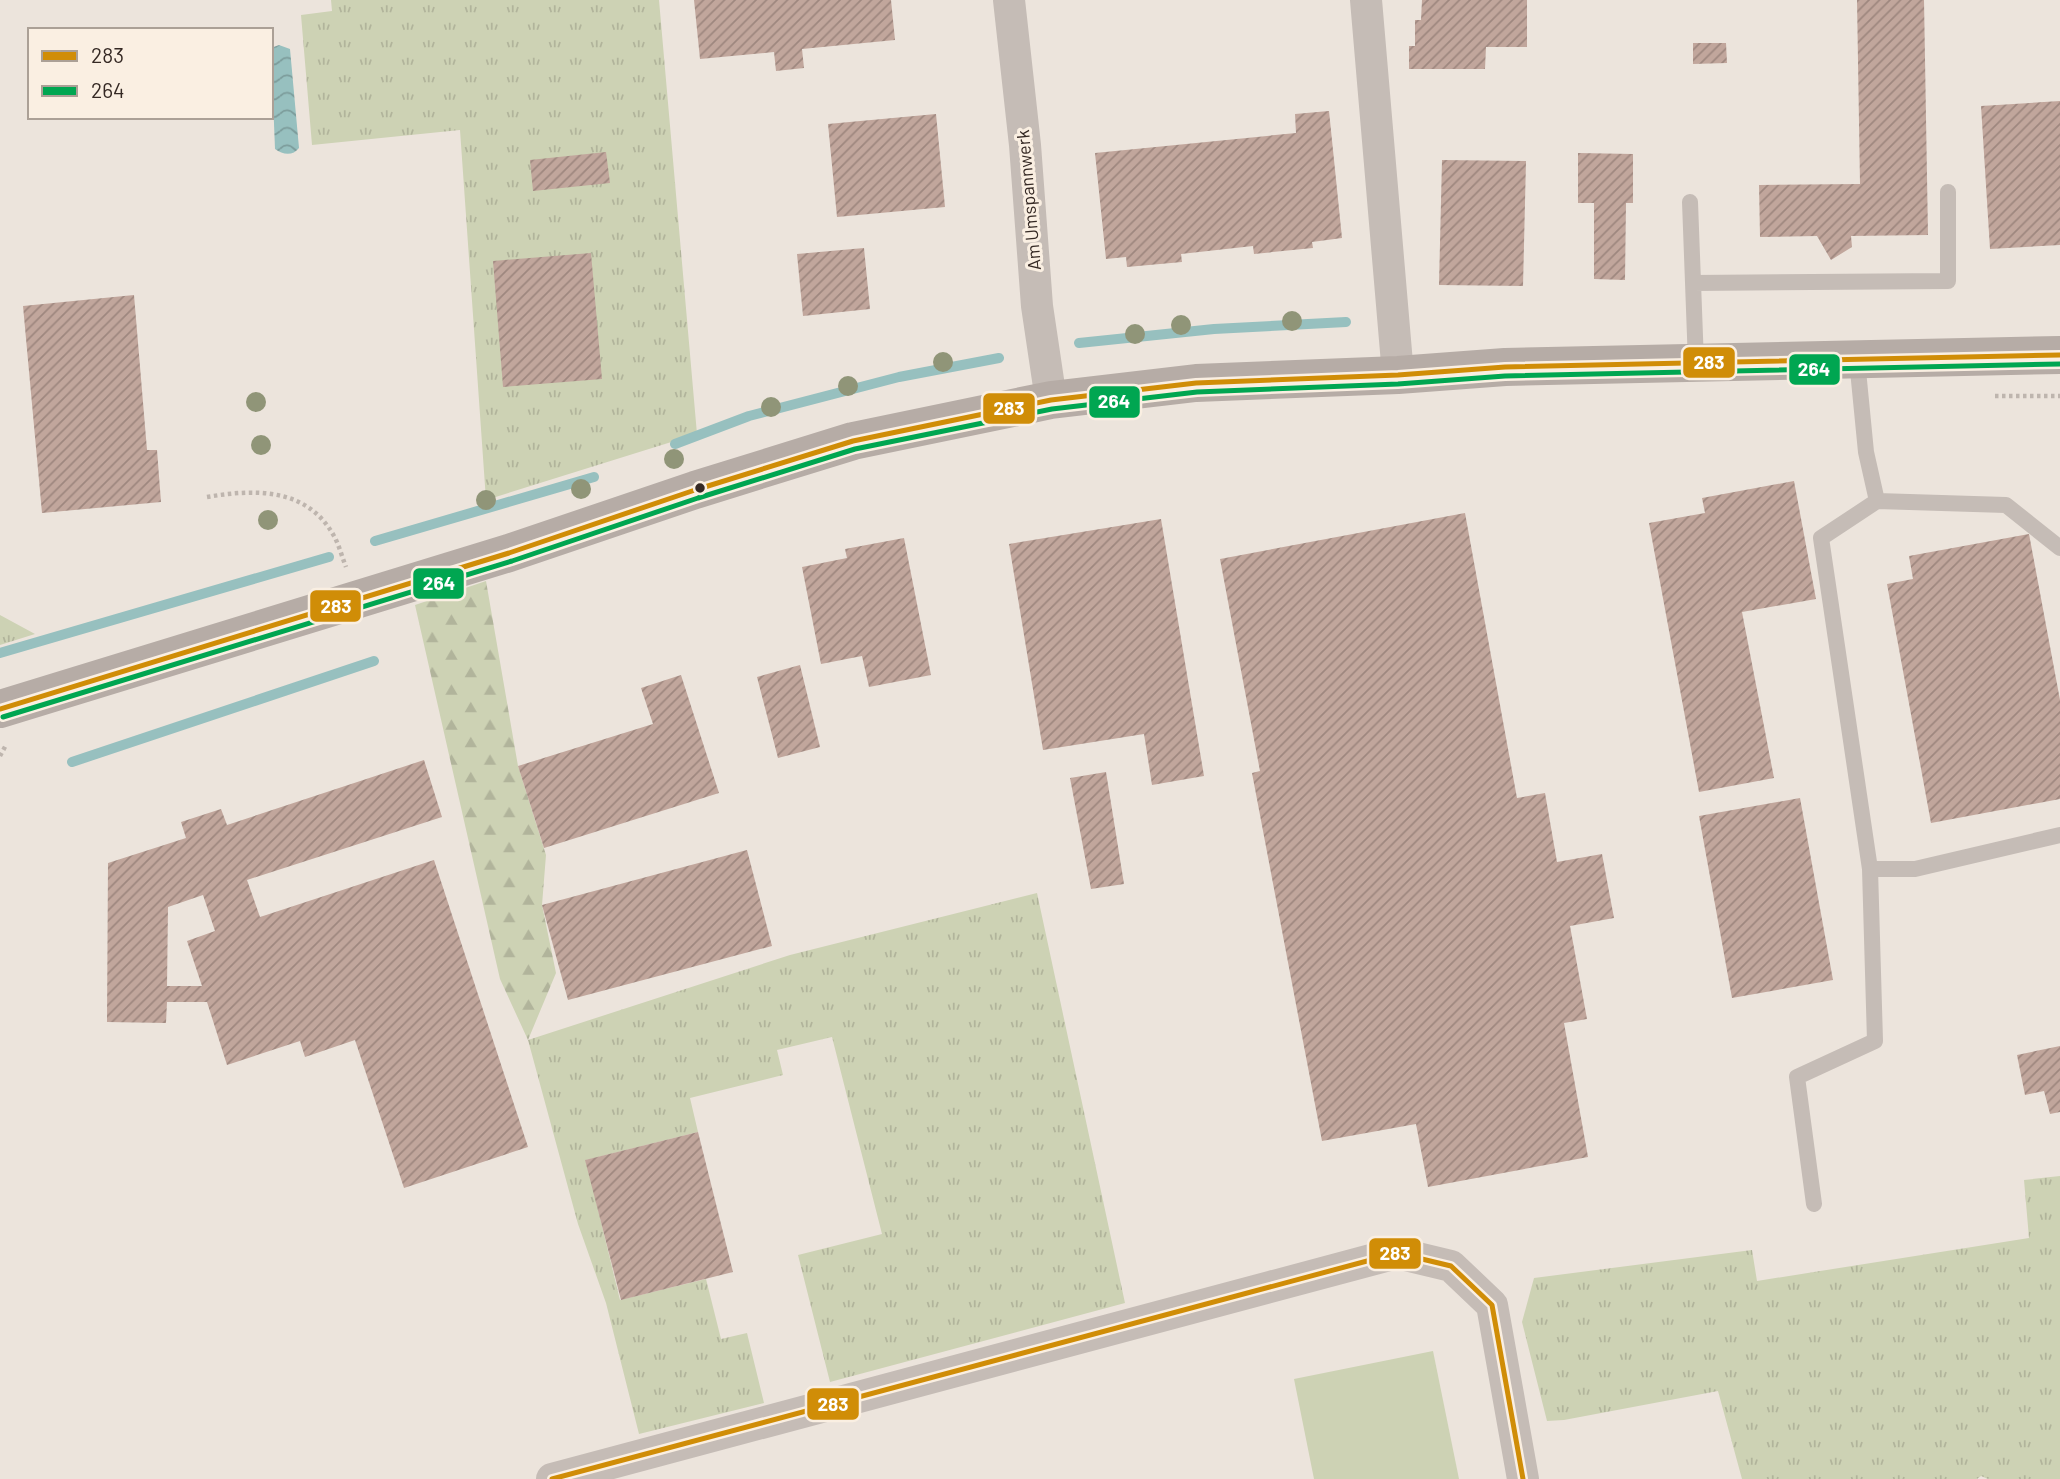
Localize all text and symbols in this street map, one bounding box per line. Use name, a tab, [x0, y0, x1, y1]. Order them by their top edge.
legend	[28, 28, 273, 119]
text: 283	[91, 42, 124, 67]
text: 264	[91, 77, 125, 102]
street label: Am Umspannwerk	[1011, 129, 1045, 271]
line badge: 283	[1682, 346, 1736, 379]
text: 283	[1693, 350, 1725, 373]
line badge: 264	[1788, 353, 1841, 386]
text: 264	[1798, 357, 1830, 380]
line badge: 264	[1088, 385, 1141, 419]
text: 264	[1098, 389, 1130, 412]
line badge: 283	[982, 392, 1036, 425]
text: 283	[993, 396, 1025, 419]
unlabelled marker	[693, 481, 707, 495]
line badge: 264	[412, 567, 465, 600]
text: 264	[423, 571, 455, 594]
line badge: 283	[309, 589, 362, 623]
text: 283	[320, 594, 352, 617]
line badge: 283	[1368, 1237, 1422, 1270]
text: 283	[1379, 1241, 1411, 1264]
line badge: 283	[806, 1387, 860, 1421]
text: 283	[817, 1392, 849, 1415]

